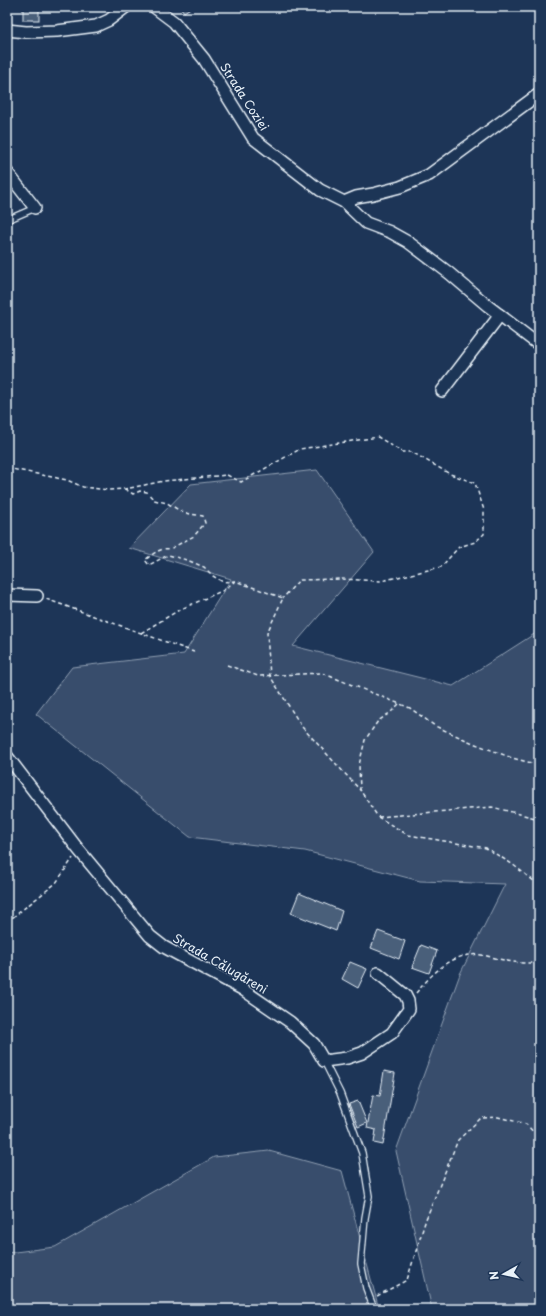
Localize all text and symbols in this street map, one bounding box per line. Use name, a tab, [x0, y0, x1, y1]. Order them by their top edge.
street label: Strada Coziei	[216, 59, 274, 134]
street label: Strada Călugăreni	[170, 929, 271, 998]
north arrow	[484, 1254, 524, 1294]
text: N	[485, 1270, 503, 1281]

